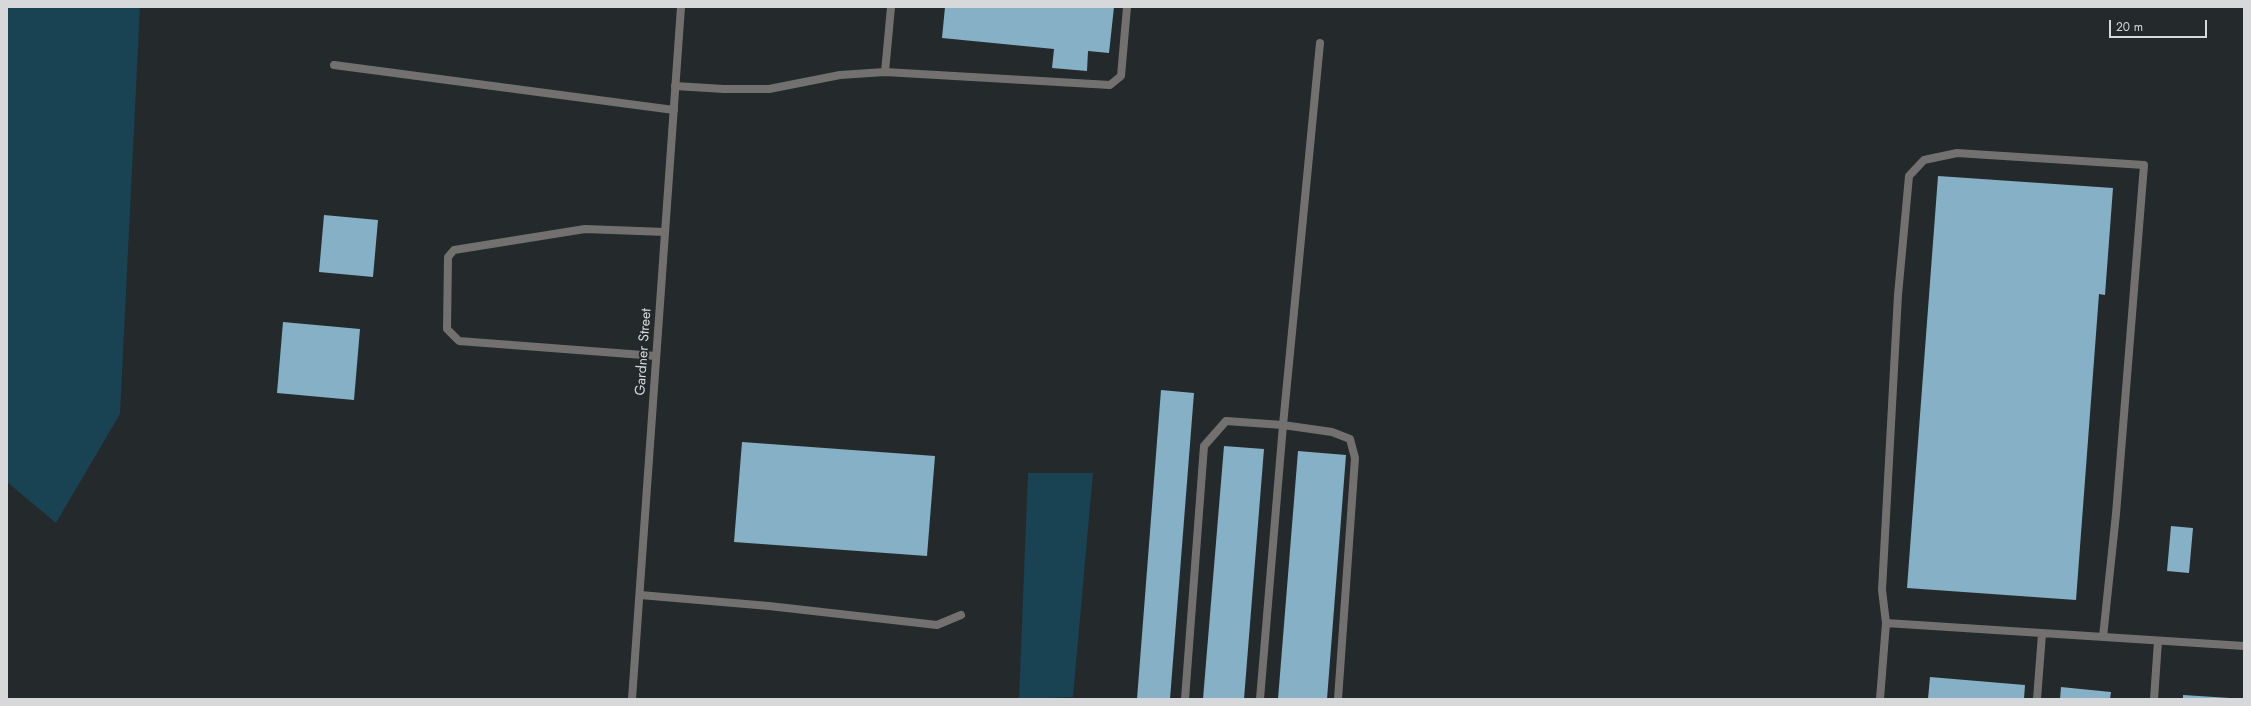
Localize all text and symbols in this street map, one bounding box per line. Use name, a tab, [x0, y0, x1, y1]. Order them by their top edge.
scale bar	[2111, 12, 2209, 38]
text: 20 m	[2116, 18, 2143, 36]
street label: Gardner Street	[633, 308, 655, 396]

